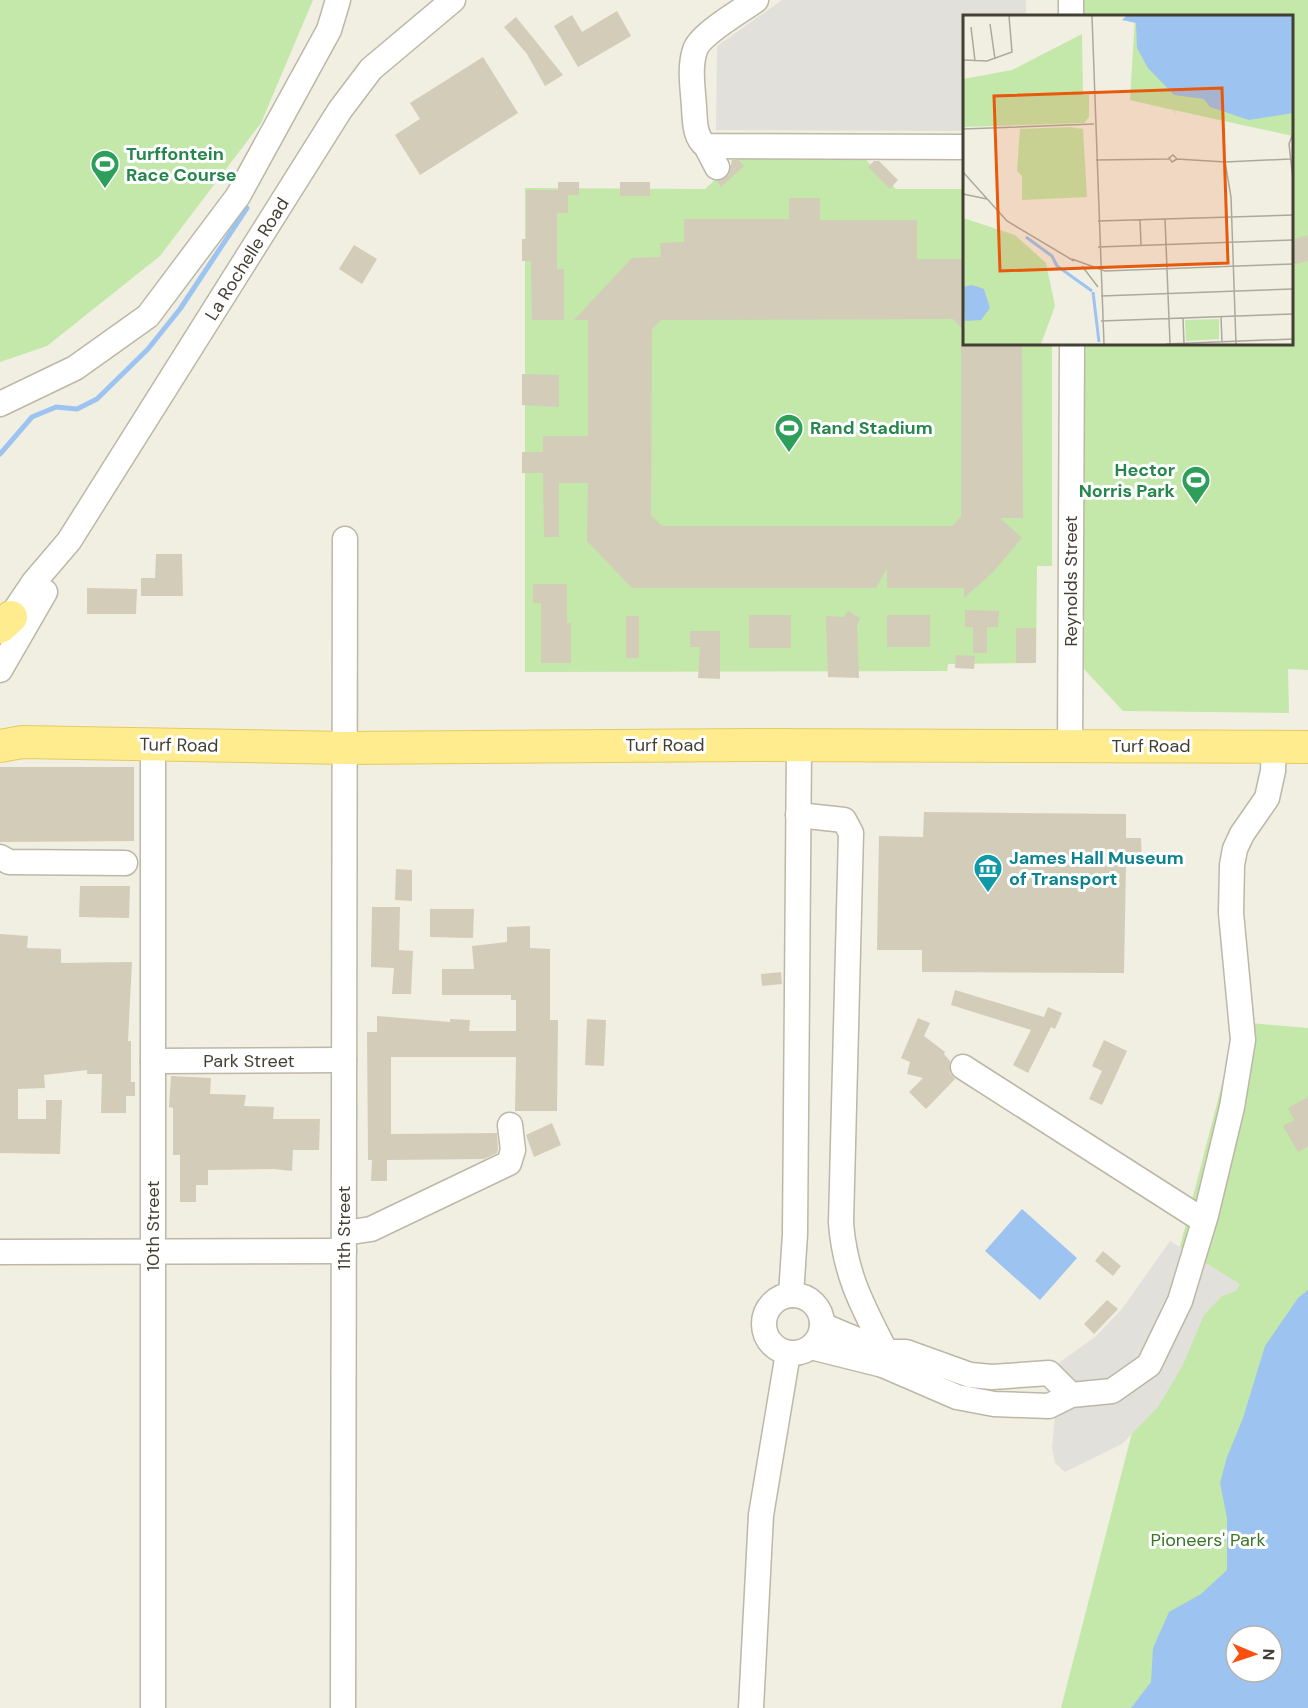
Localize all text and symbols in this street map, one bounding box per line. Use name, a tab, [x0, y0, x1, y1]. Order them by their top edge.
inset map	[963, 15, 1293, 345]
place label: Turffontein Race Course	[126, 142, 237, 187]
sports icon: Turffontein Race Course	[89, 148, 121, 190]
street label: La Rochelle Road	[200, 193, 294, 325]
sports icon: Rand Stadium	[773, 412, 805, 454]
place label: Rand Stadium	[810, 416, 933, 440]
place label: Hector Norris Park	[1079, 458, 1176, 503]
sports icon: Hector Norris Park	[1180, 464, 1212, 506]
street label: Reynolds Street	[1059, 515, 1083, 647]
street label: Turf Road	[139, 732, 219, 758]
street label: Turf Road	[626, 733, 704, 757]
street label: Turf Road	[1112, 734, 1190, 758]
place label: James Hall Museum of Transport	[1009, 846, 1184, 891]
museum icon: James Hall Museum of Transport	[972, 852, 1004, 894]
street label: Park Street	[203, 1049, 295, 1073]
street label: 10th Street	[141, 1180, 165, 1272]
street label: 11th Street	[332, 1186, 356, 1270]
park label: Pioneers' Park	[1150, 1528, 1266, 1552]
north arrow	[1224, 1624, 1284, 1684]
text: N	[1258, 1648, 1279, 1661]

